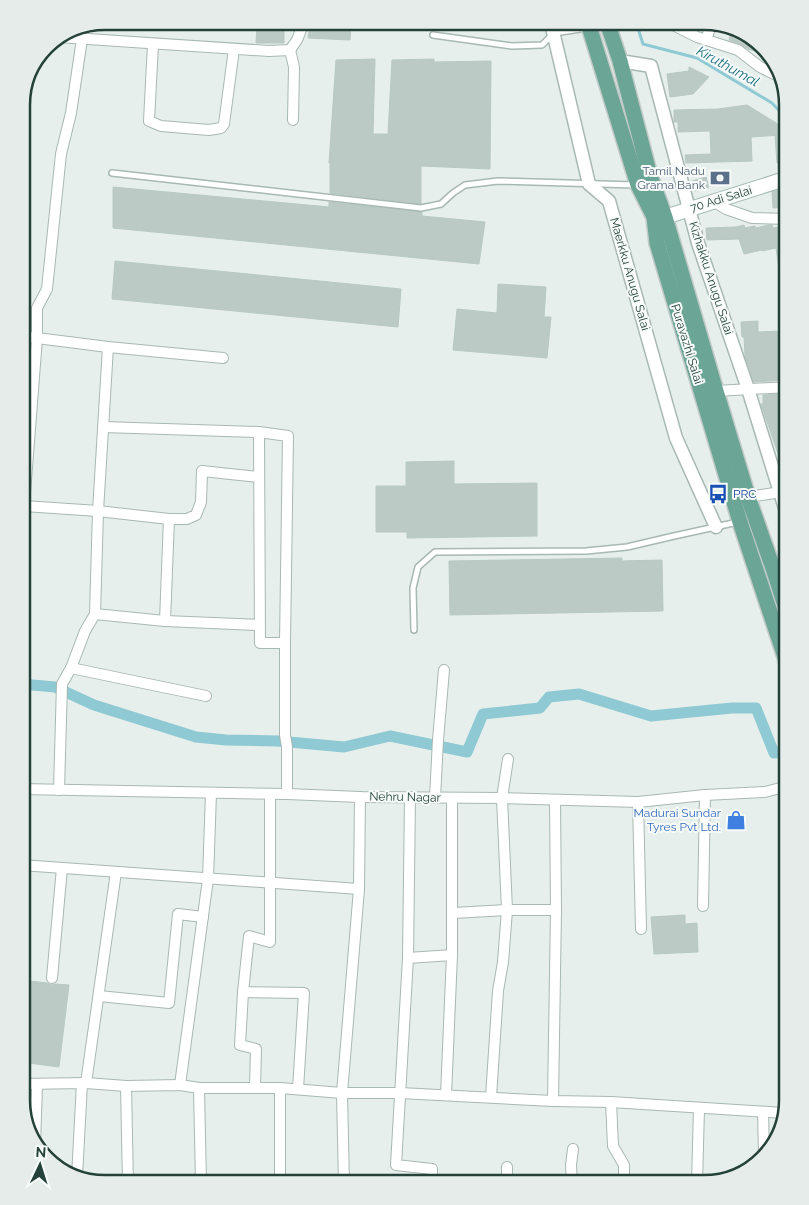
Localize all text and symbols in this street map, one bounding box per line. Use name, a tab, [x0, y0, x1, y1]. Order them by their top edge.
water label: Kiruthumal	[694, 42, 762, 90]
place label: Tamil Nadu Grama Bank	[637, 164, 706, 192]
bank icon: Tamil Nadu Grama Bank	[709, 167, 731, 189]
street label: 70 Adi Salai	[688, 183, 754, 215]
street label: Maerkku Anugu Salai	[607, 216, 653, 332]
street label: Kizhakku Anugu Salai	[686, 220, 736, 336]
street label: Puravazhi Salai	[668, 302, 706, 386]
bus stop icon: PRC	[707, 483, 729, 505]
place label: PRC	[733, 487, 757, 501]
street label: Nehru Nagar	[369, 789, 442, 805]
place label: Madurai Sundar Tyres Pvt Ltd.	[633, 806, 722, 834]
shop icon: Madurai Sundar Tyres Pvt Ltd.	[725, 809, 747, 831]
north arrow	[15, 1140, 65, 1190]
text: N	[35, 1144, 47, 1160]

